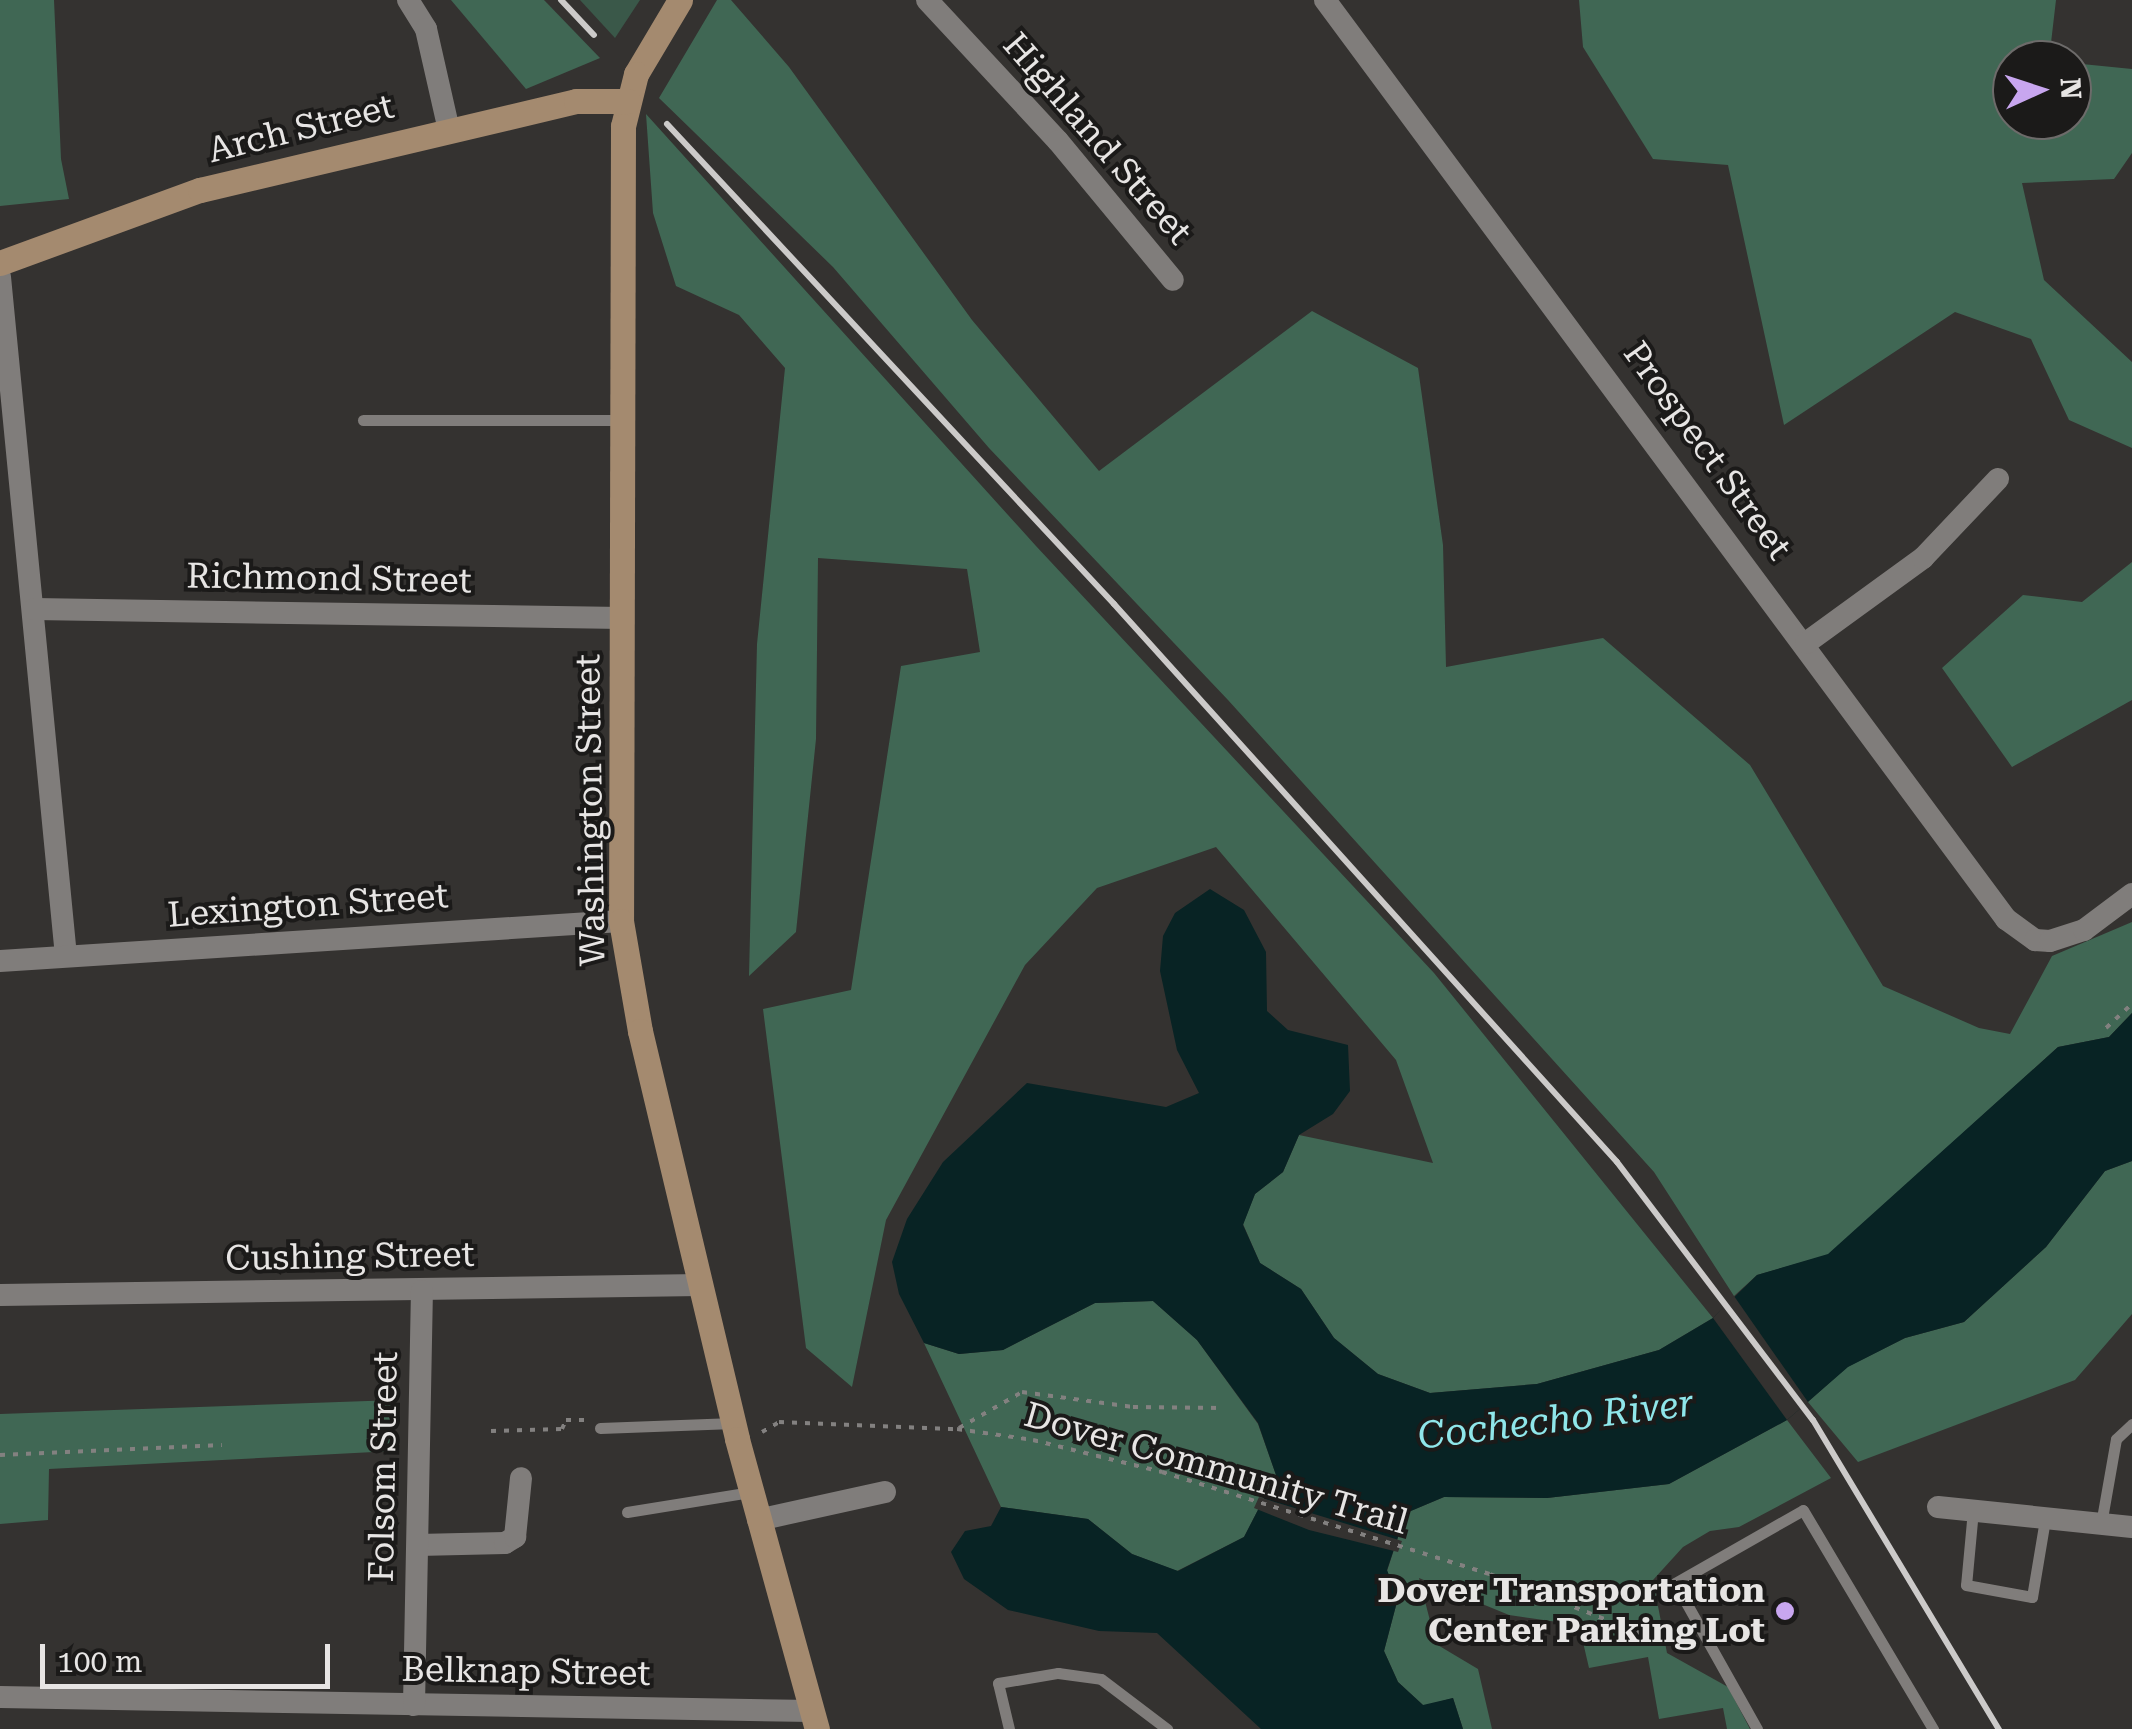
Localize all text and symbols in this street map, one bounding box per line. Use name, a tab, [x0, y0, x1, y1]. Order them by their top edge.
street label: Highland Street	[994, 25, 1200, 253]
north arrow	[1992, 40, 2092, 140]
text: N	[2053, 77, 2088, 100]
street label: Arch Street	[204, 86, 398, 172]
street label: Prospect Street	[1614, 334, 1800, 568]
street label: Richmond Street	[186, 556, 472, 602]
street label: Washington Street	[567, 653, 615, 967]
street label: Lexington Street	[166, 875, 450, 937]
street label: Cushing Street	[225, 1234, 475, 1280]
street label: Folsom Street	[361, 1351, 407, 1583]
water label: Cochecho River	[1415, 1380, 1697, 1460]
street label: Dover Community Trail	[1019, 1394, 1413, 1544]
place label: Dover Transportation Center Parking Lot	[1377, 1570, 1765, 1652]
marker: Dover Transportation Center Parking Lot	[1774, 1600, 1796, 1622]
scale bar	[45, 1624, 335, 1686]
text: 100 m	[57, 1644, 142, 1679]
street label: Belknap Street	[401, 1649, 651, 1695]

